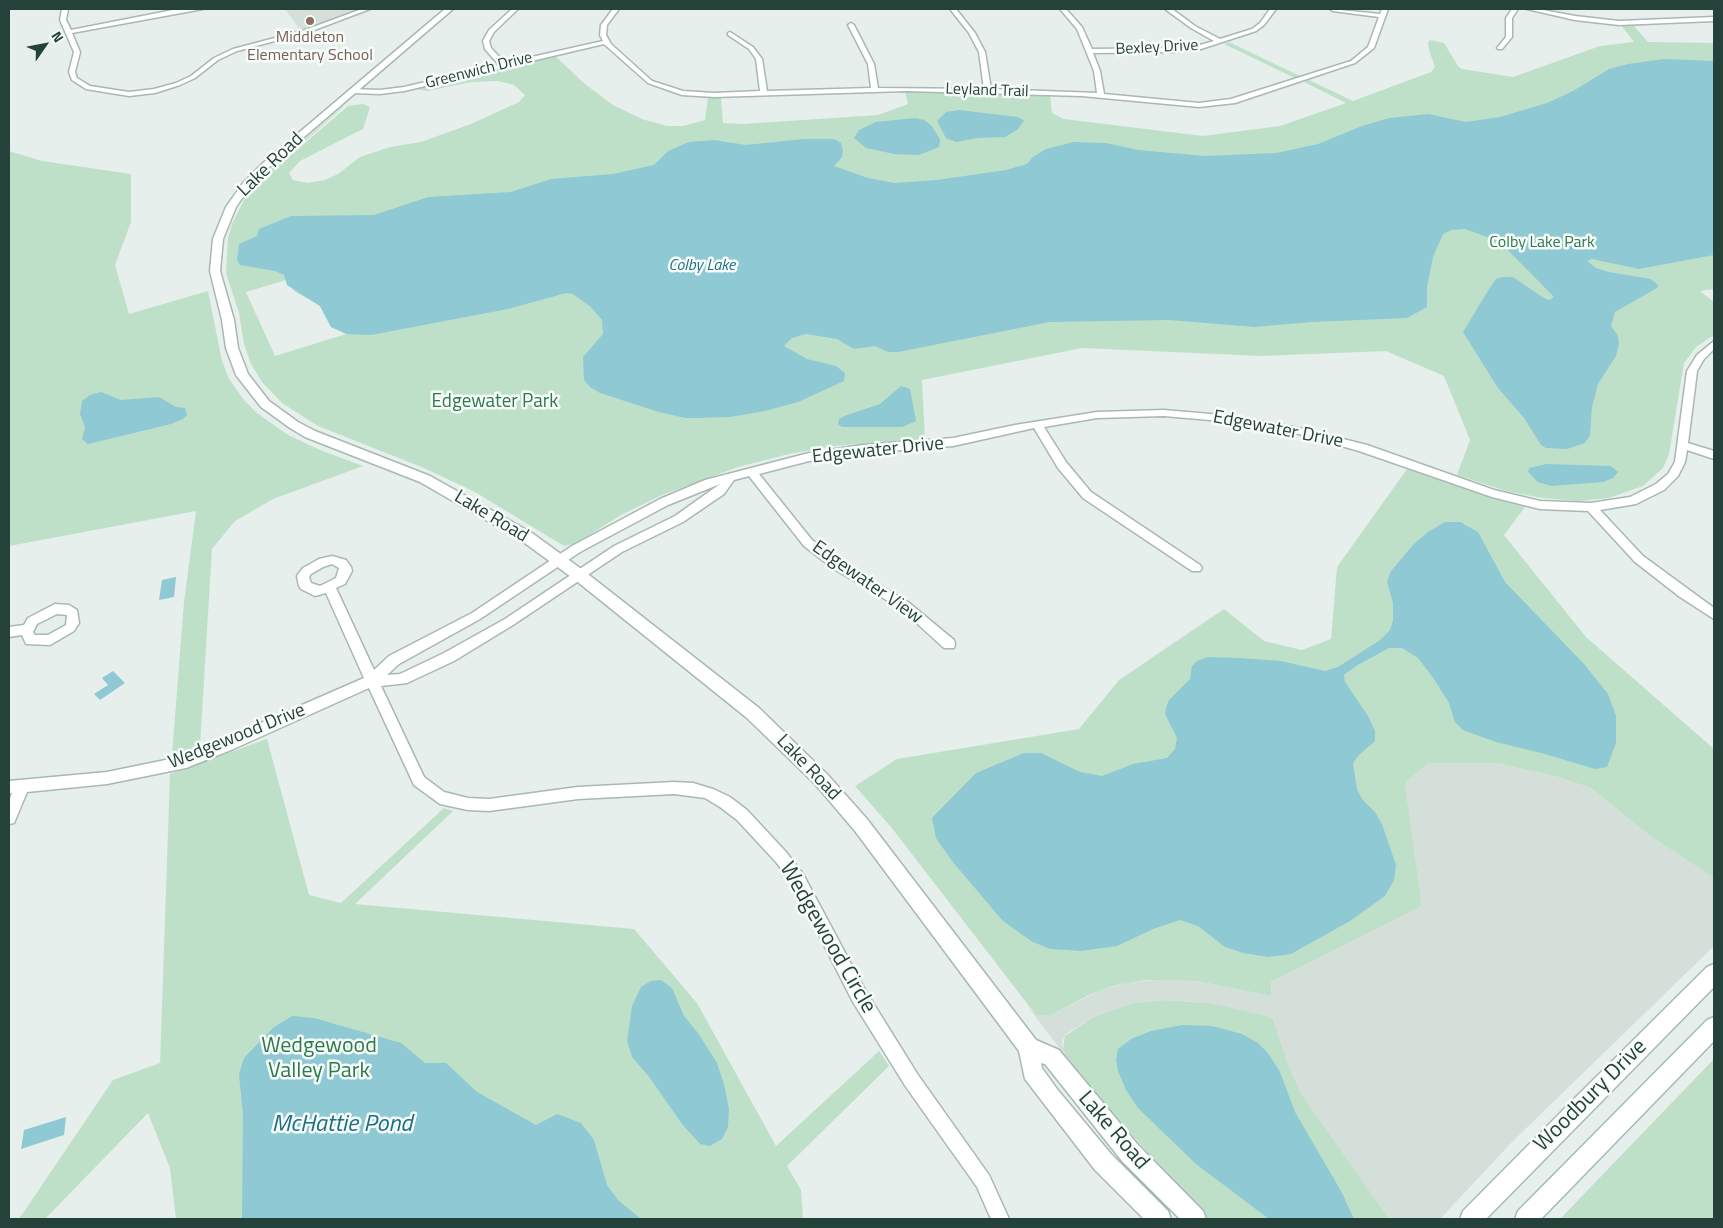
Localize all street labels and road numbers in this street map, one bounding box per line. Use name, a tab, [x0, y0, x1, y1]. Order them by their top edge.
street label: Bexley Drive	[1115, 36, 1199, 60]
street label: Greenwich Drive	[423, 48, 535, 94]
street label: Leyland Trail	[945, 80, 1029, 102]
street label: Lake Road	[233, 128, 309, 202]
street label: Edgewater Drive	[1211, 406, 1345, 454]
street label: Edgewater Drive	[811, 433, 945, 469]
street label: Lake Road	[450, 486, 532, 548]
street label: Edgewater View	[807, 536, 927, 630]
street label: Wedgewood Drive	[165, 699, 309, 775]
street label: Lake Road	[771, 730, 845, 806]
street label: Wedgewood Circle	[773, 858, 881, 1018]
street label: Woodbury Drive	[1529, 1034, 1653, 1158]
street label: Lake Road	[1072, 1086, 1154, 1176]

